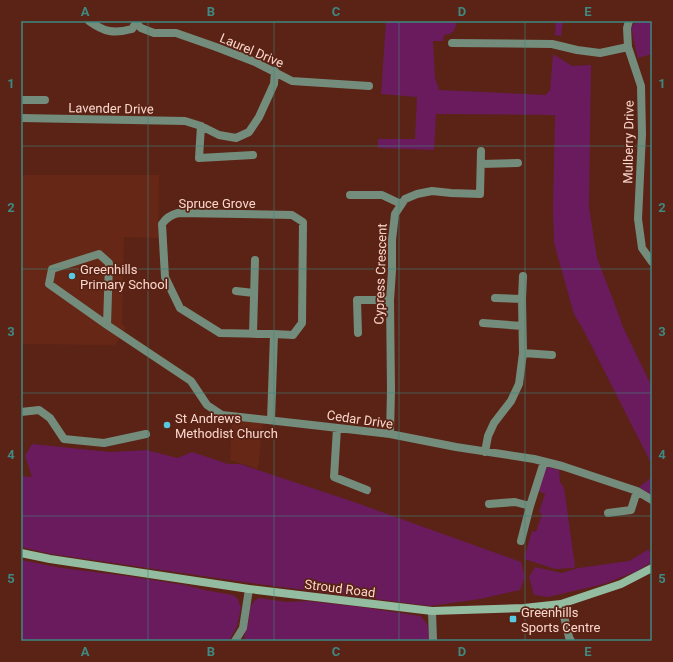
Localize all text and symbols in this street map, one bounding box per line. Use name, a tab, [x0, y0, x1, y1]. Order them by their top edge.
text: A	[81, 4, 90, 19]
text: B	[207, 4, 215, 19]
text: C	[332, 4, 341, 19]
text: D	[458, 4, 466, 19]
text: E	[584, 4, 592, 19]
street label: Laurel Drive	[218, 30, 286, 71]
text: 1	[7, 76, 15, 91]
text: 1	[658, 76, 666, 91]
street label: Lavender Drive	[68, 100, 154, 117]
street label: Mulberry Drive	[620, 100, 637, 184]
street label: Spruce Grove	[178, 196, 256, 211]
text: 2	[7, 200, 15, 215]
text: 2	[658, 200, 666, 215]
street label: Cypress Crescent	[371, 223, 390, 325]
place label: Greenhills Primary School	[80, 262, 168, 292]
marker: Greenhills Primary School	[67, 271, 77, 281]
text: 3	[7, 324, 15, 339]
text: 3	[658, 324, 666, 339]
street label: Cedar Drive	[326, 407, 394, 432]
place label: St Andrews Methodist Church	[175, 411, 278, 441]
marker: St Andrews Methodist Church	[162, 420, 172, 430]
text: 4	[7, 447, 15, 462]
text: 4	[658, 447, 666, 462]
text: 5	[7, 571, 15, 586]
text: 5	[658, 571, 666, 586]
street label: Stroud Road	[304, 577, 376, 600]
place label: Greenhills Sports Centre	[521, 605, 600, 635]
marker: Greenhills Sports Centre	[508, 614, 518, 624]
text: A	[81, 644, 90, 659]
text: B	[207, 644, 215, 659]
text: C	[332, 644, 341, 659]
text: D	[458, 644, 466, 659]
text: E	[584, 644, 592, 659]

